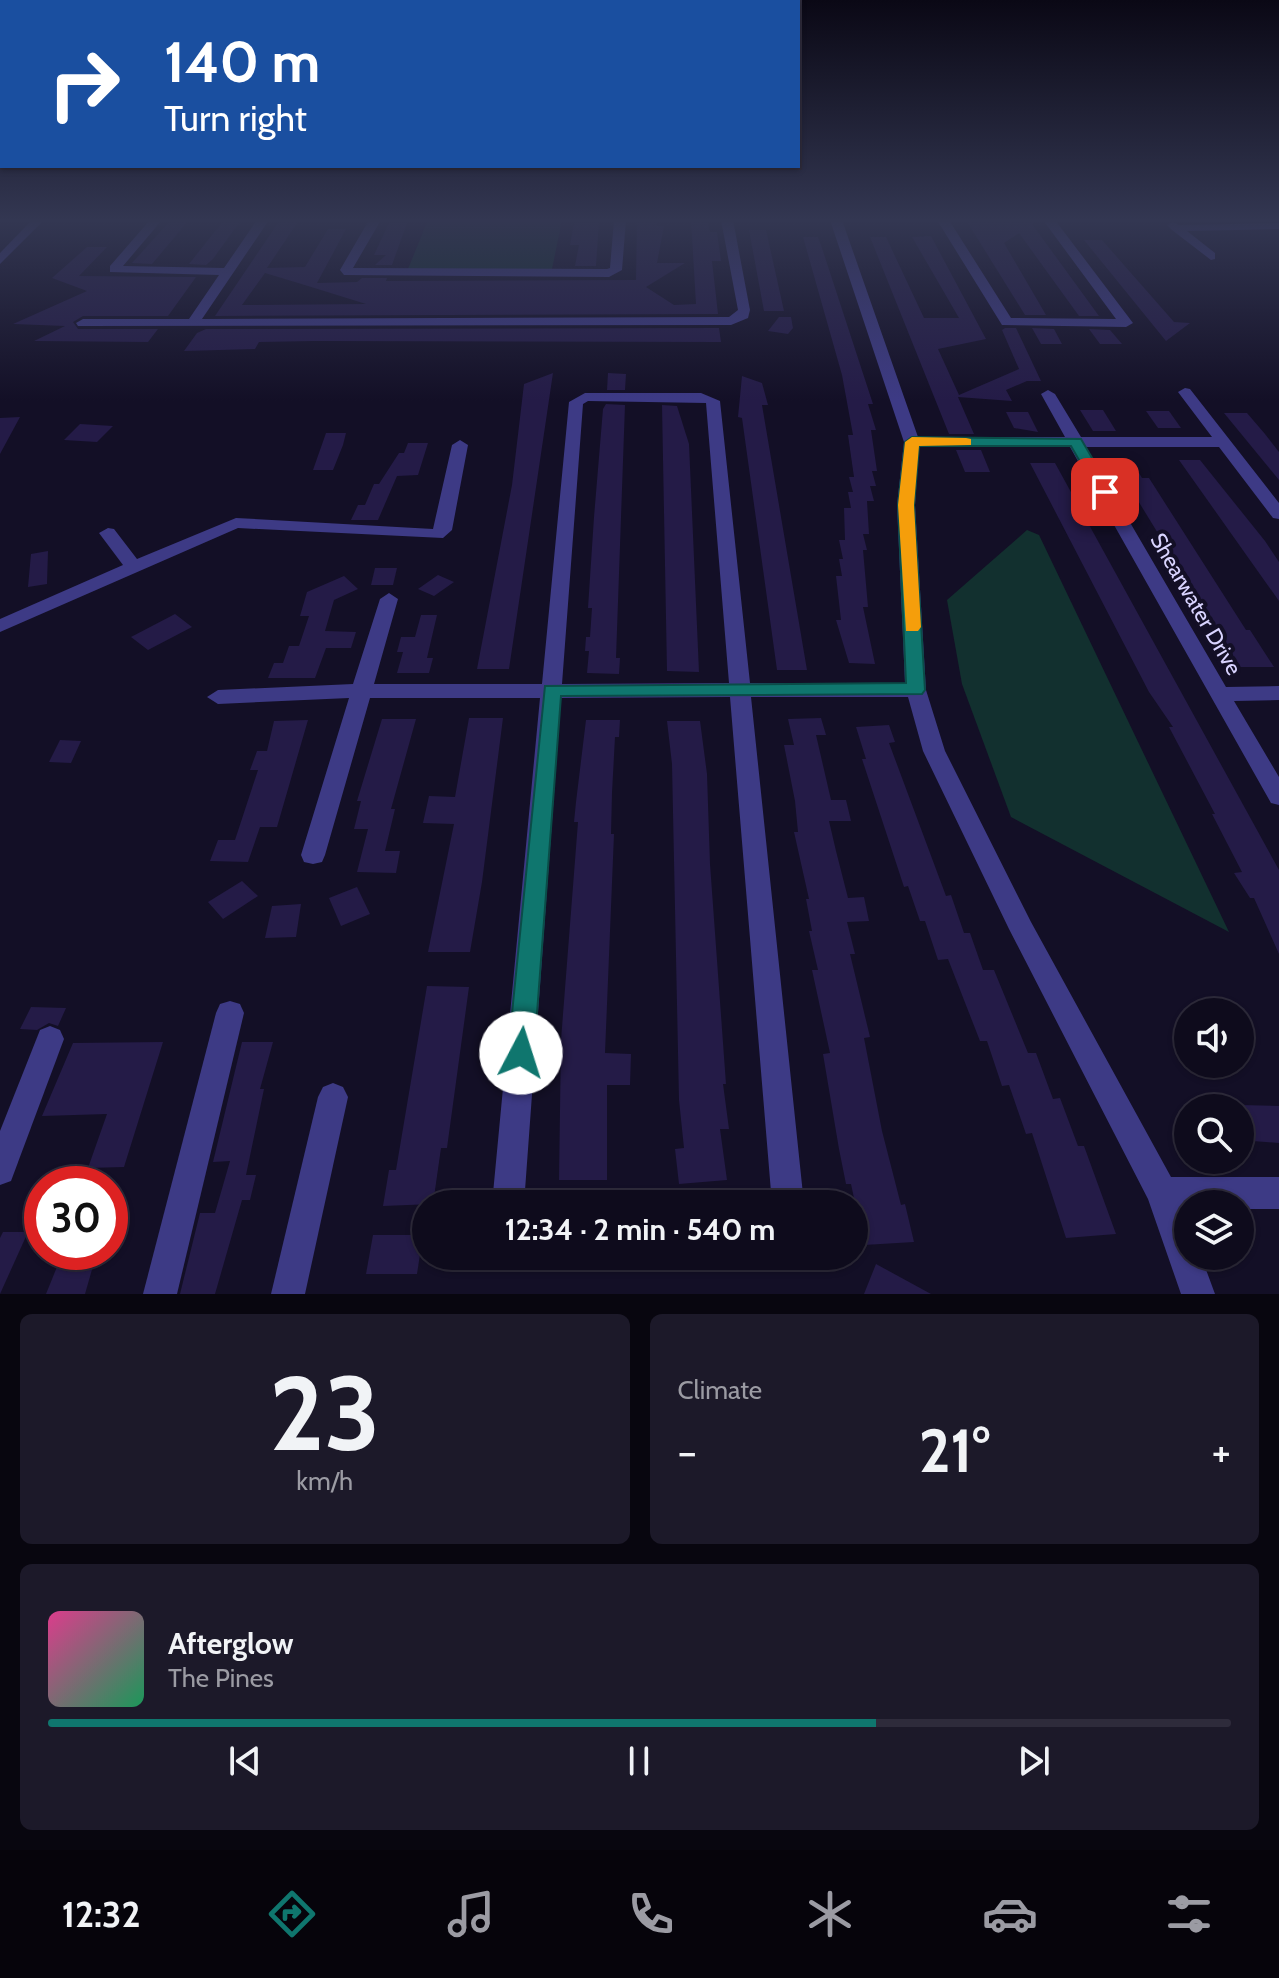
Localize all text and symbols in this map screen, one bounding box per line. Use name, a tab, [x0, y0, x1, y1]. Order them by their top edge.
text: 140 m	[164, 28, 320, 96]
icon: right	[32, 32, 136, 136]
text: Turn right	[164, 96, 307, 140]
pin	[1071, 458, 1139, 526]
icon: arrive	[1083, 470, 1127, 514]
street label: Shearwater Drive	[1144, 528, 1248, 680]
map controls	[1174, 998, 1254, 1270]
button: sound	[1174, 998, 1254, 1078]
position arrow	[479, 1011, 563, 1095]
button: search	[1174, 1094, 1254, 1174]
speed limit sign: 30	[24, 1166, 128, 1270]
button: layers	[1174, 1190, 1254, 1270]
text: 12:34 · 2 min · 540 m	[505, 1211, 775, 1248]
text: 23	[269, 1350, 380, 1476]
text: Climate	[678, 1374, 762, 1406]
text: 21°	[919, 1414, 990, 1487]
text: −	[678, 1425, 697, 1478]
text: +	[1212, 1425, 1231, 1478]
text: km/h	[296, 1465, 353, 1497]
text: Afterglow	[168, 1625, 294, 1662]
text: The Pines	[168, 1662, 274, 1694]
icon: previous	[223, 1739, 267, 1783]
icon: pause	[617, 1739, 661, 1783]
icon: next	[1012, 1739, 1056, 1783]
icon: directions	[264, 1886, 320, 1942]
icon: music	[443, 1886, 499, 1942]
icon: phone	[623, 1886, 679, 1942]
icon: climate	[802, 1886, 858, 1942]
icon: car	[982, 1886, 1038, 1942]
icon: filters	[1161, 1886, 1217, 1942]
text: 12:32	[62, 1892, 141, 1936]

